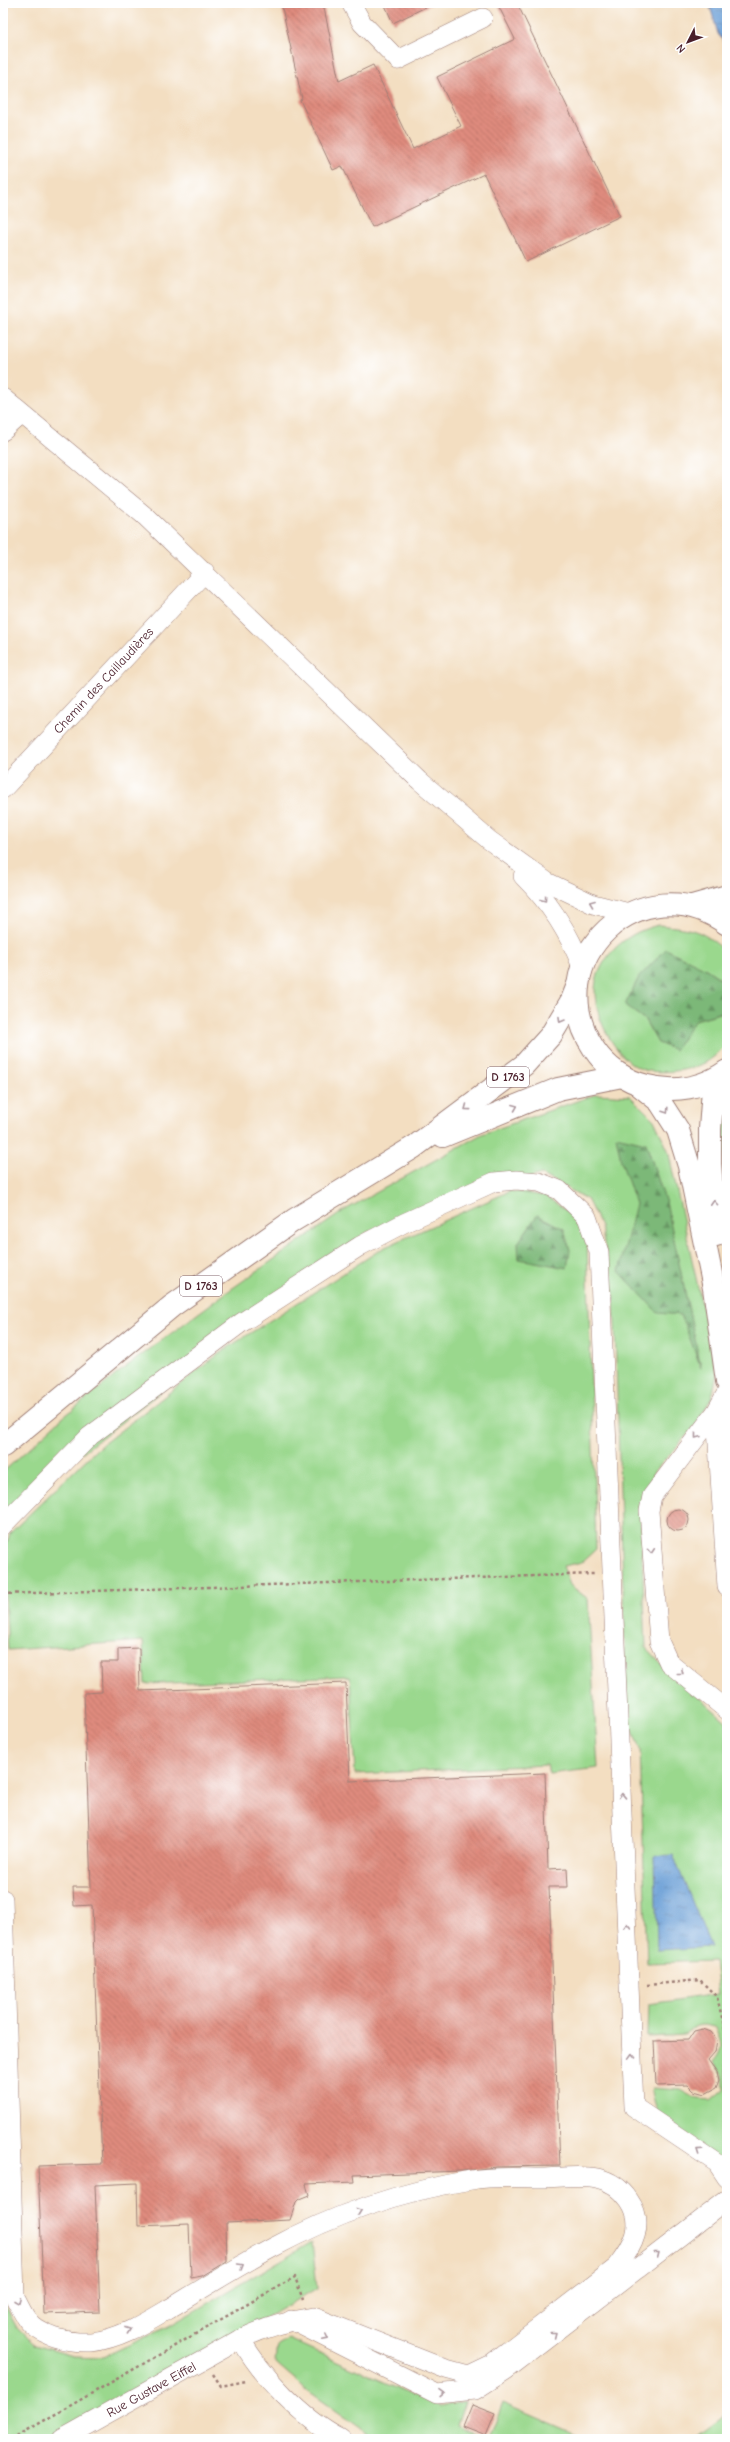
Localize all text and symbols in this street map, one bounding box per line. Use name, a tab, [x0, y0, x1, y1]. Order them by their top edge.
north arrow	[668, 22, 708, 62]
text: N	[674, 41, 688, 55]
street label: Chemin des Caillaudières	[50, 624, 157, 737]
one-way arrow	[539, 895, 547, 902]
one-way arrow	[588, 900, 595, 908]
one-way arrow	[558, 1016, 565, 1023]
road number: D 1763	[487, 1067, 529, 1087]
one-way arrow	[464, 1103, 471, 1110]
one-way arrow	[511, 1103, 518, 1111]
one-way arrow	[661, 1107, 669, 1114]
one-way arrow	[709, 1200, 718, 1206]
road number: D 1763	[180, 1276, 222, 1296]
one-way arrow	[695, 1432, 702, 1439]
one-way arrow	[647, 1548, 656, 1554]
one-way arrow	[676, 1668, 683, 1675]
one-way arrow	[617, 1793, 626, 1799]
one-way arrow	[623, 1923, 631, 1929]
one-way arrow	[628, 2053, 637, 2059]
one-way arrow	[697, 2149, 704, 2156]
one-way arrow	[355, 2207, 362, 2215]
one-way arrow	[652, 2252, 659, 2259]
one-way arrow	[237, 2263, 244, 2271]
one-way arrow	[13, 2298, 21, 2305]
one-way arrow	[125, 2327, 132, 2335]
one-way arrow	[549, 2331, 556, 2338]
one-way arrow	[321, 2333, 329, 2341]
street label: Rue Gustave Eiffel	[104, 2359, 199, 2420]
one-way arrow	[440, 2389, 446, 2397]

